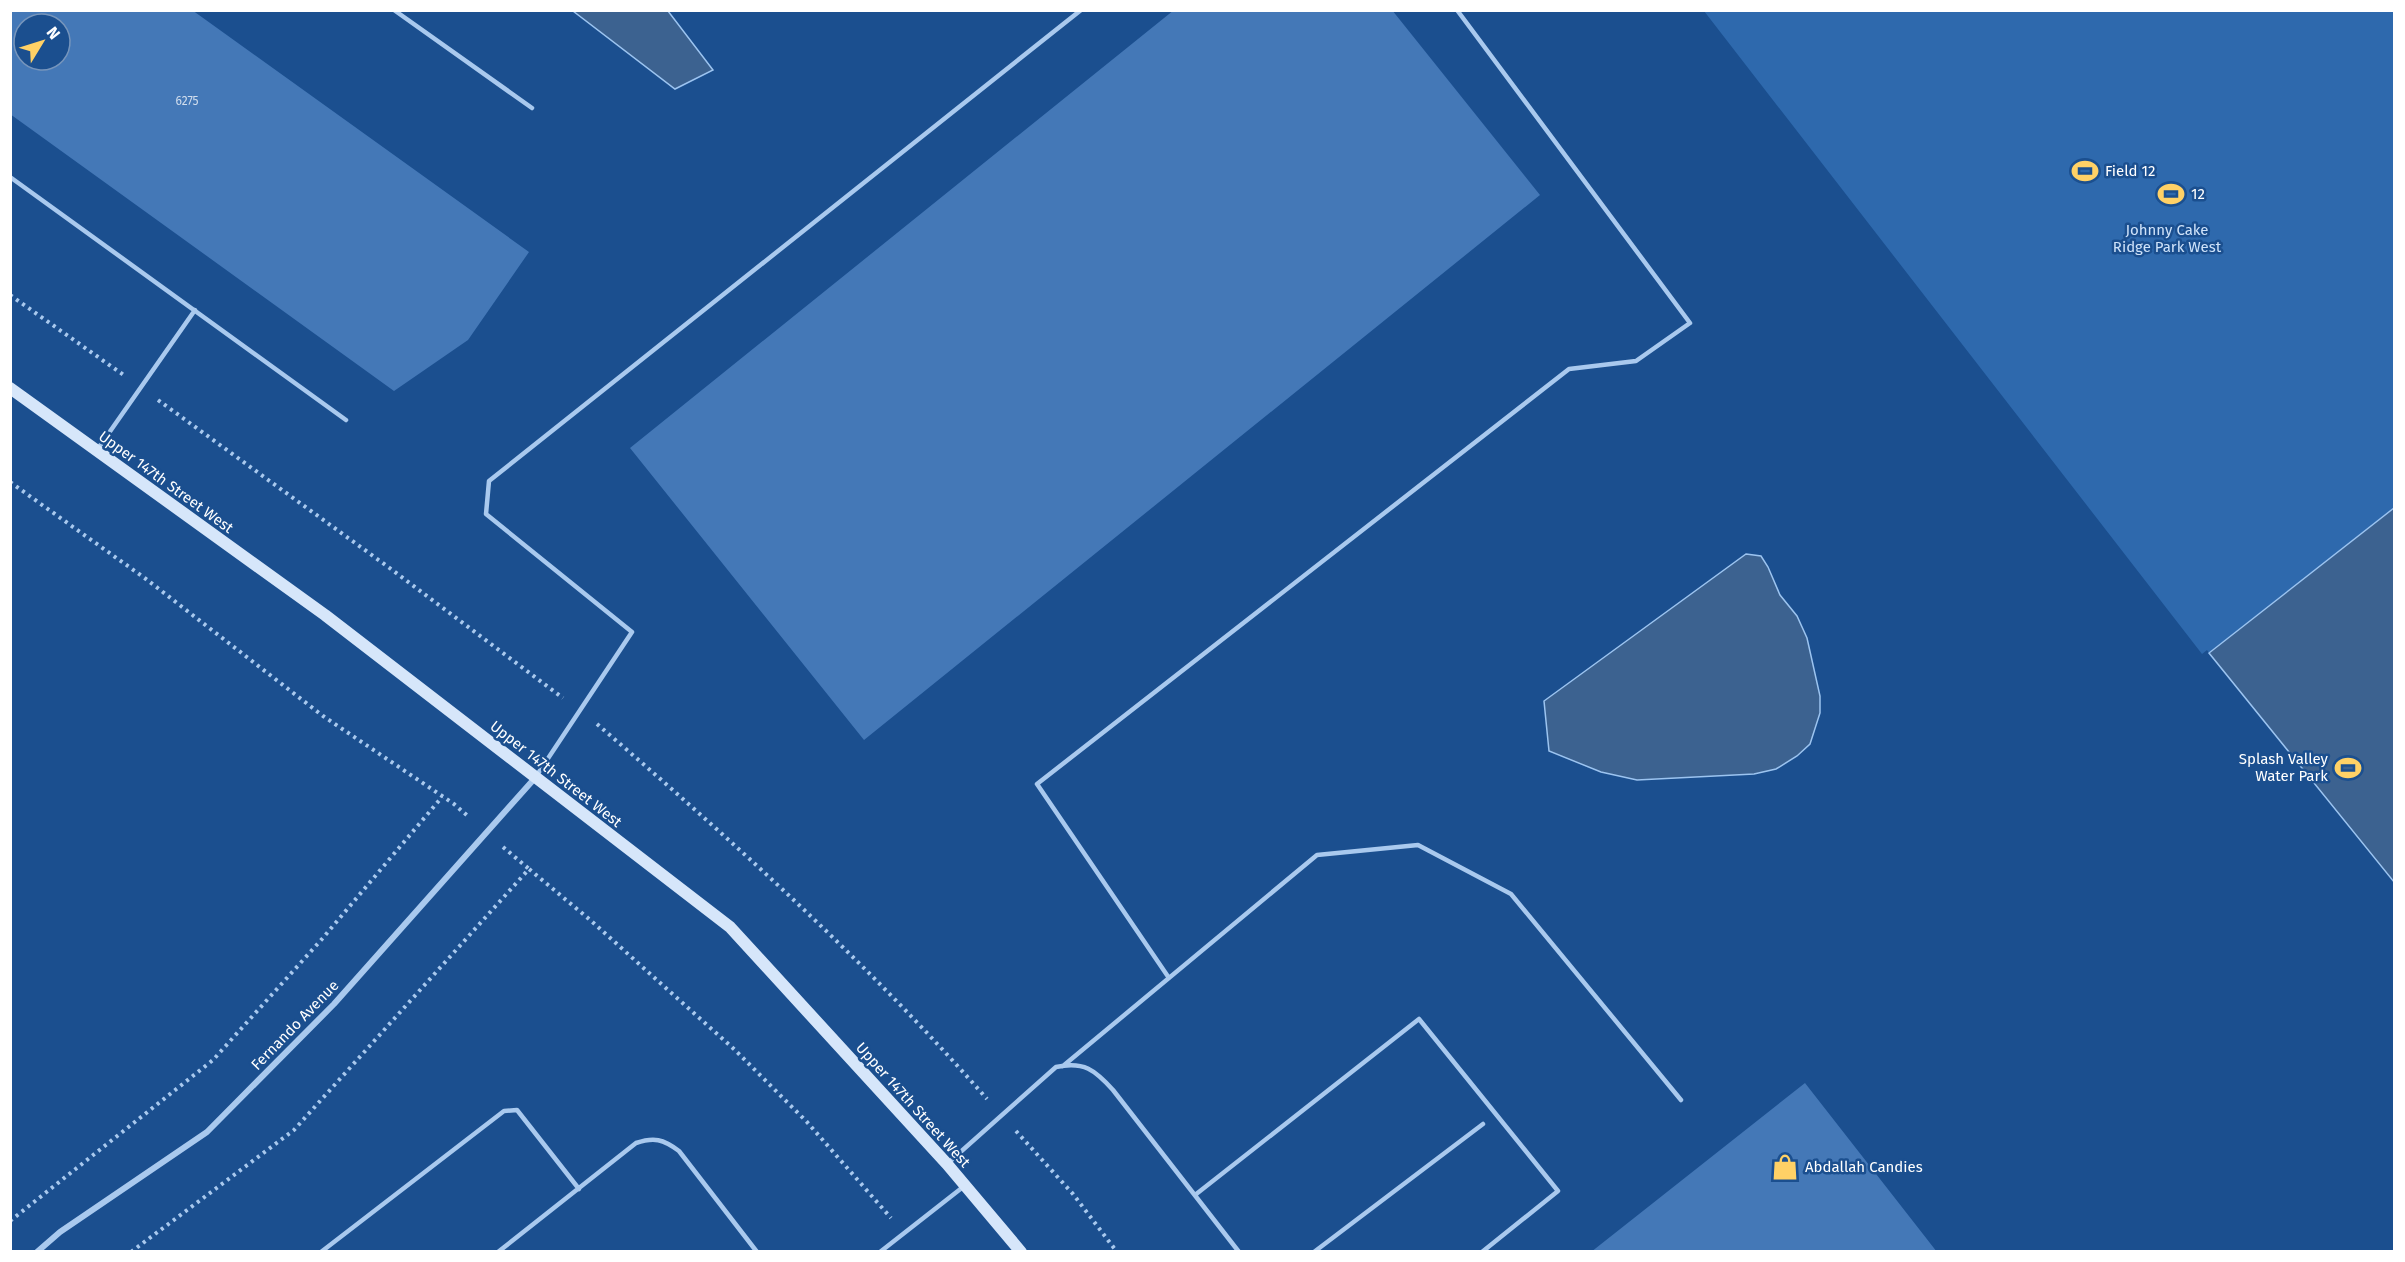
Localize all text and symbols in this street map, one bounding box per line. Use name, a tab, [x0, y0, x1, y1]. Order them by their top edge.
north arrow	[12, 12, 72, 72]
text: N	[43, 23, 64, 43]
house number: 6275	[175, 94, 199, 108]
sports icon: Field 12	[2070, 156, 2100, 186]
place label: Field 12	[2105, 162, 2155, 180]
sports icon: 12	[2156, 179, 2186, 209]
place label: 12	[2191, 185, 2205, 203]
park label: Johnny Cake Ridge Park West	[2113, 221, 2222, 256]
street label: Upper 147th Street West	[95, 427, 237, 537]
street label: Upper 147th Street West	[487, 717, 626, 831]
place label: Splash Valley Water Park	[2239, 750, 2329, 785]
sports icon: Splash Valley Water Park	[2333, 753, 2363, 783]
street label: Fernando Avenue	[248, 976, 342, 1074]
street label: Upper 147th Street West	[852, 1039, 974, 1172]
shop icon: Abdallah Candies	[1770, 1152, 1800, 1182]
place label: Abdallah Candies	[1805, 1158, 1923, 1176]

